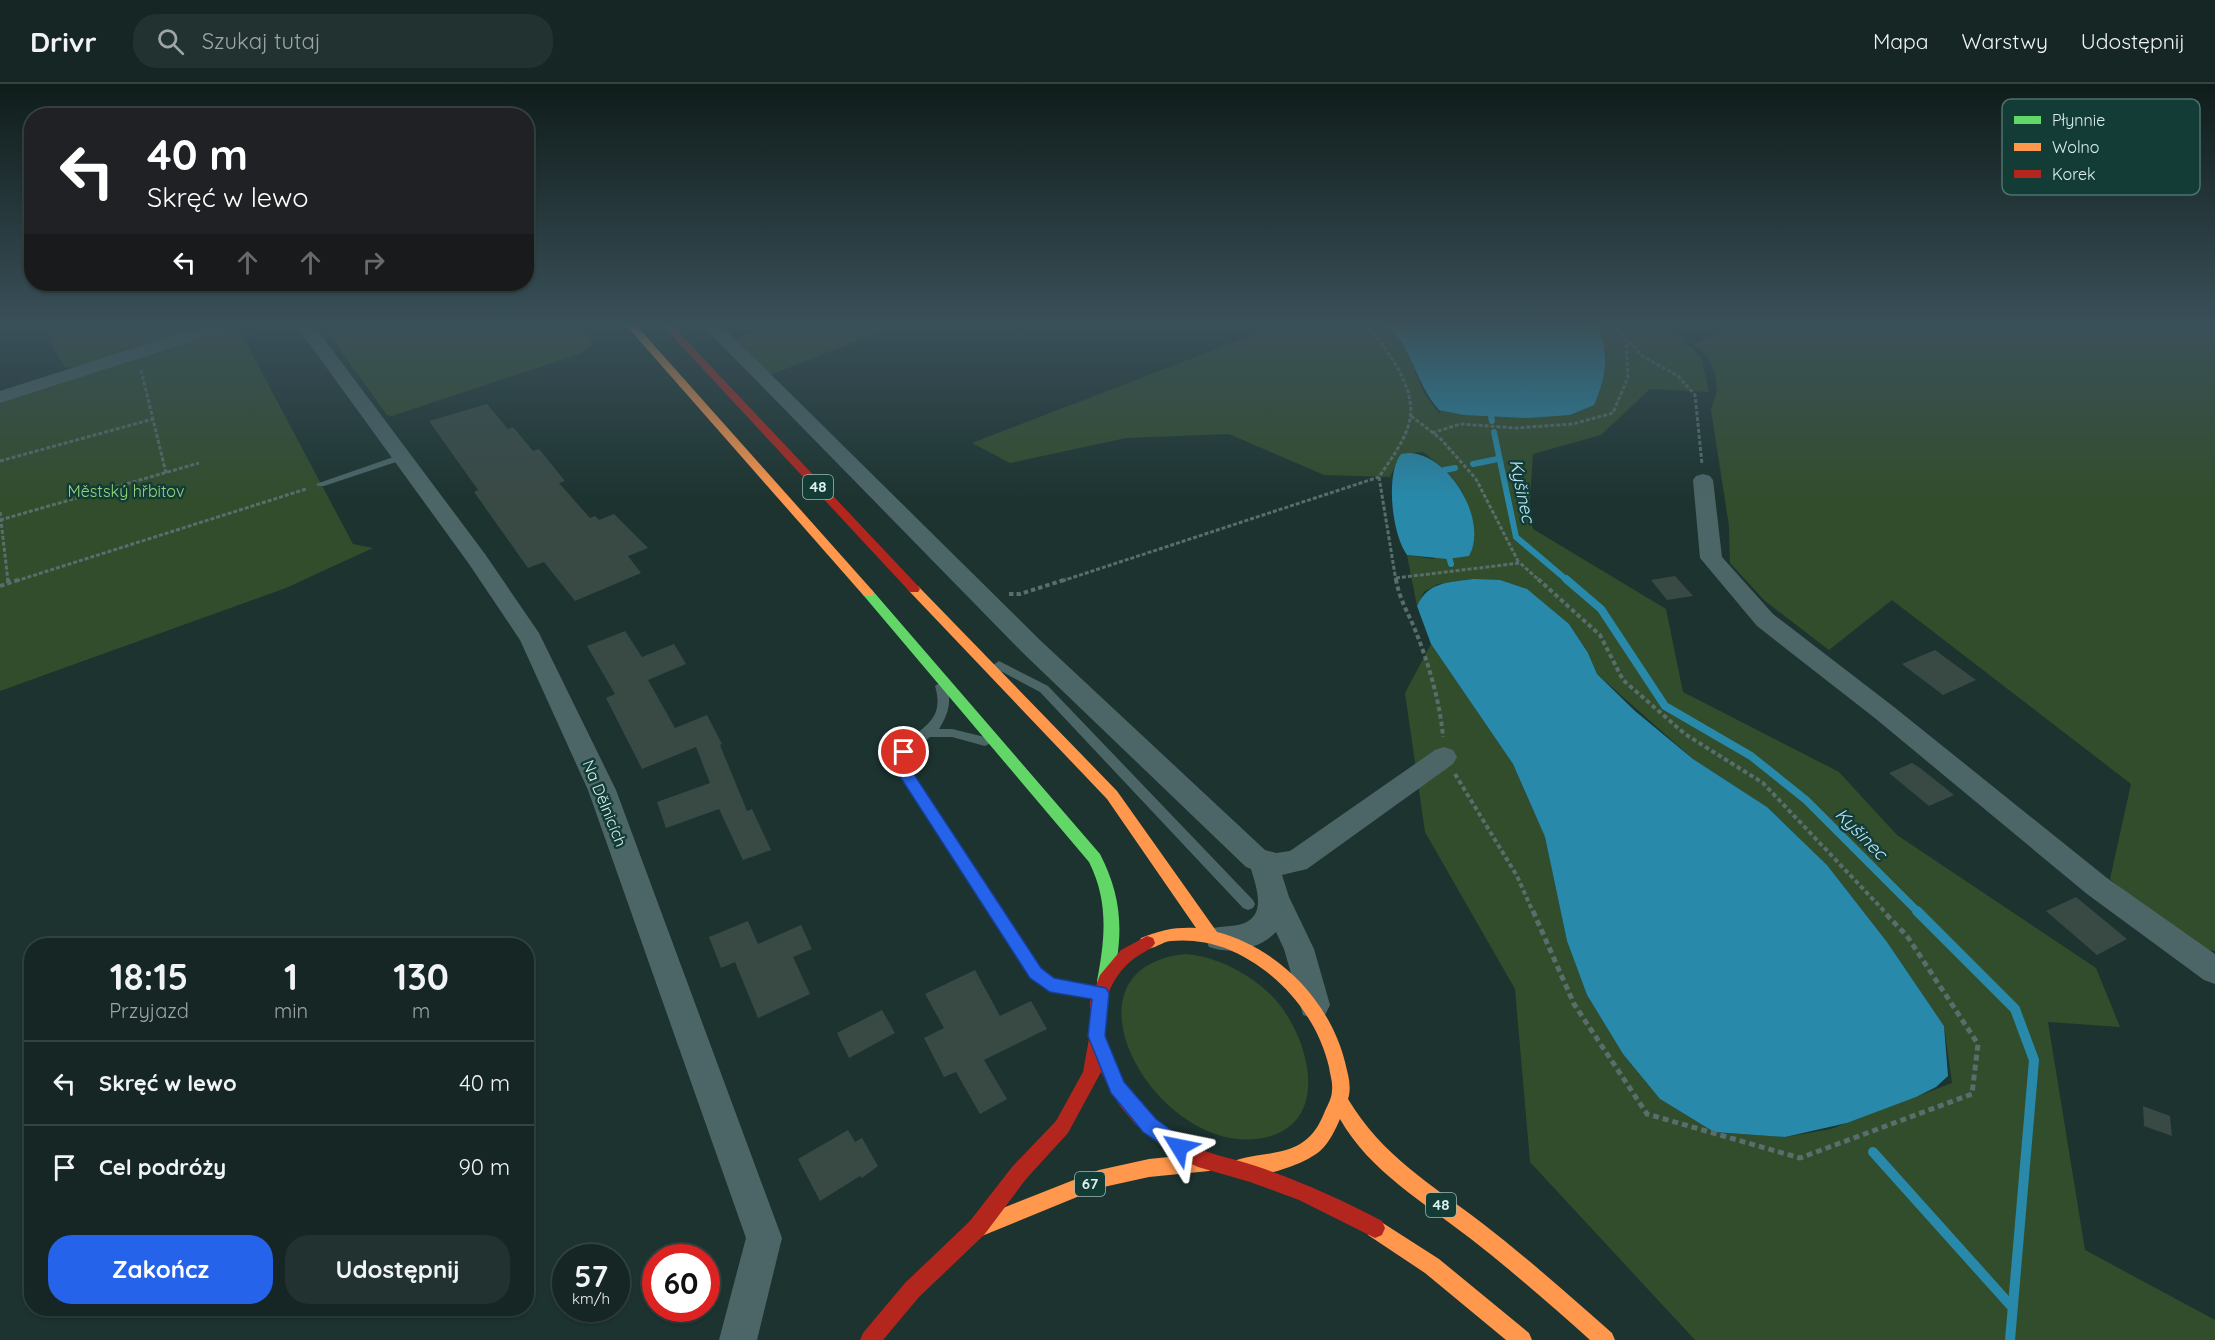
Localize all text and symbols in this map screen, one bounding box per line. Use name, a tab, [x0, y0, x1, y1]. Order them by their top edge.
search box	[133, 14, 553, 68]
text: Drivr	[30, 24, 97, 59]
icon: search	[154, 25, 187, 58]
text: Szukaj tutaj	[202, 27, 321, 55]
text: Mapa	[1873, 28, 1928, 54]
text: Warstwy	[1961, 28, 2048, 54]
text: Udostępnij	[2081, 28, 2185, 54]
legend	[2002, 99, 2200, 195]
text: Płynnie	[2052, 110, 2105, 130]
text: 40 m	[147, 128, 248, 181]
icon: left	[48, 132, 126, 210]
text: Wolno	[2052, 137, 2099, 157]
text: Korek	[2052, 164, 2096, 184]
text: Skręć w lewo	[147, 180, 309, 214]
icon: left	[168, 246, 201, 279]
icon: ahead	[231, 246, 264, 279]
icon: ahead	[294, 246, 327, 279]
icon: right	[357, 246, 390, 279]
water label: Kyšinec	[1505, 457, 1541, 526]
road number: 48	[803, 475, 833, 499]
park label: Městský hřbitov	[68, 481, 184, 501]
pin	[878, 726, 929, 777]
icon: arrive	[887, 735, 920, 768]
street label: Na Dělnicích	[579, 757, 631, 849]
water label: Kyšinec	[1831, 803, 1893, 866]
text: 18:15	[110, 954, 188, 999]
text: 1	[284, 954, 298, 999]
text: 130	[393, 954, 449, 999]
text: Przyjazd	[109, 998, 189, 1023]
text: min	[274, 998, 308, 1023]
text: m	[412, 998, 430, 1023]
icon: left	[48, 1067, 81, 1100]
text: Skręć w lewo	[99, 1069, 237, 1097]
text: 40 m	[459, 1069, 510, 1097]
position arrow	[1147, 1115, 1211, 1179]
icon: arrive	[48, 1151, 81, 1184]
text: Cel podróży	[99, 1153, 226, 1181]
text: 90 m	[459, 1153, 510, 1181]
road number: 67	[1075, 1172, 1105, 1196]
road number: 48	[1426, 1193, 1456, 1217]
button: Zakończ	[48, 1235, 273, 1304]
button: Udostępnij	[285, 1235, 510, 1304]
speed limit sign: 60	[642, 1244, 720, 1322]
text: 57	[574, 1257, 608, 1295]
text: km/h	[572, 1289, 610, 1308]

